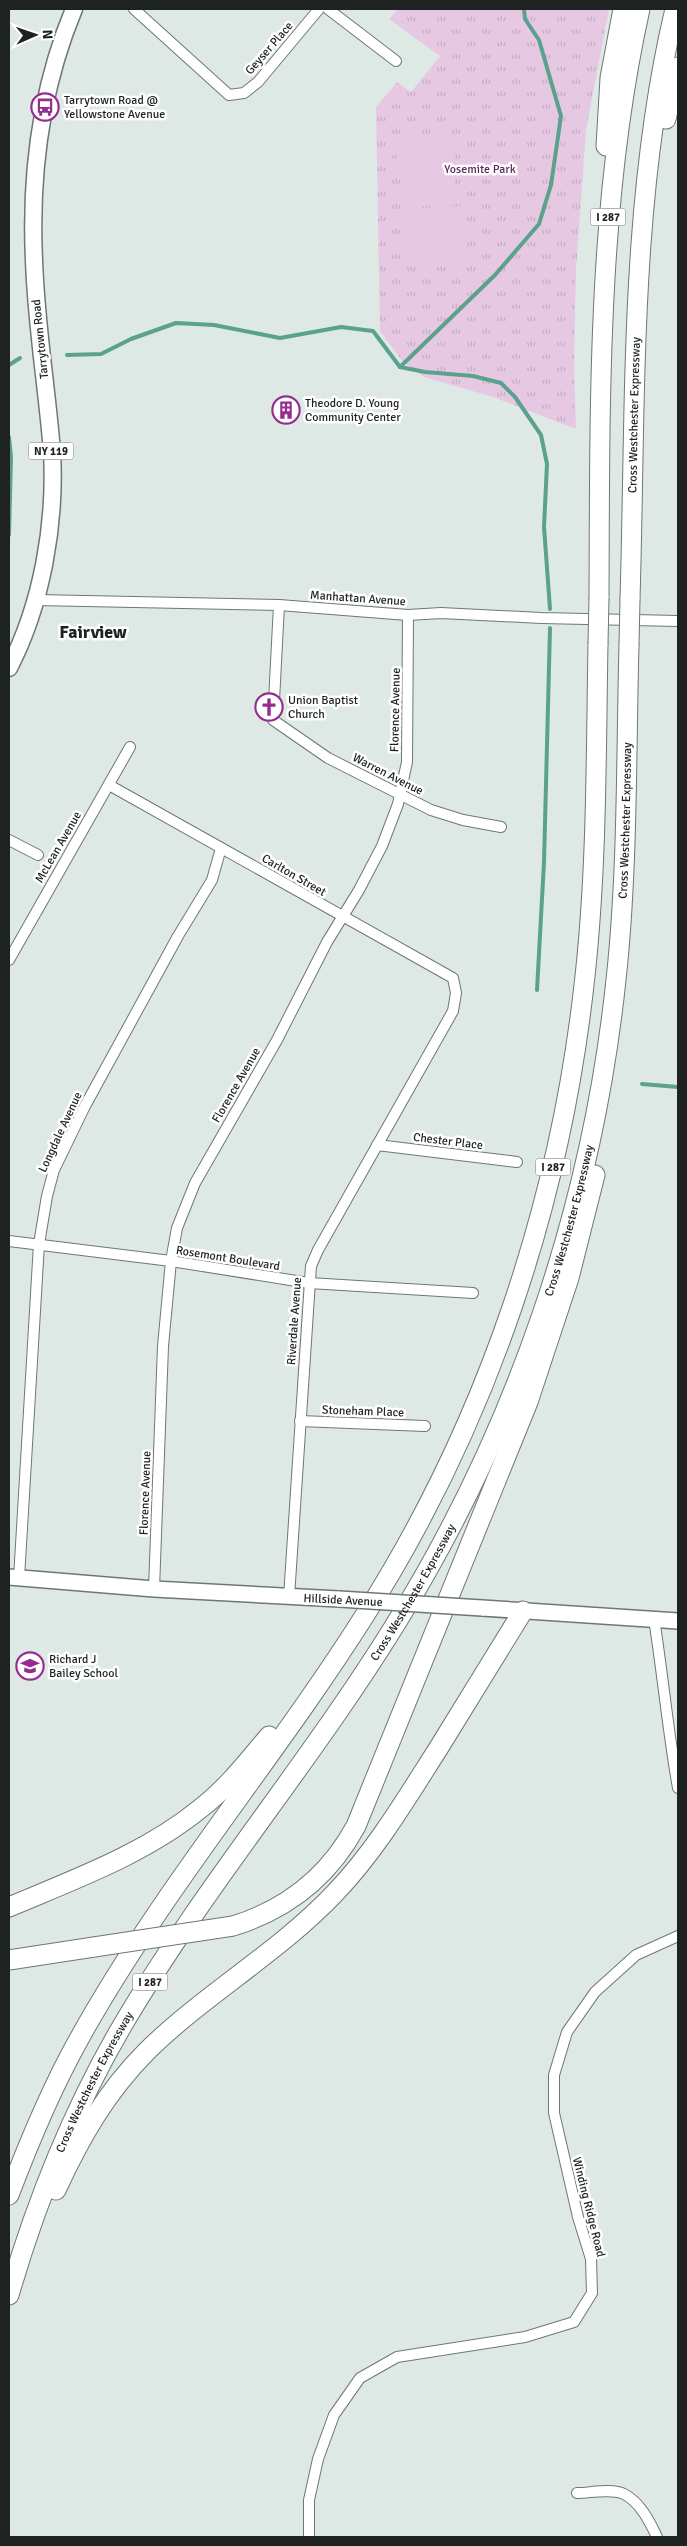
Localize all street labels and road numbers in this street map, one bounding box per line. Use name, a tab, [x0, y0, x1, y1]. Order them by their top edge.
street label: Geyser Place	[242, 19, 297, 78]
road number: I 287	[590, 208, 626, 226]
street label: Tarrytown Road	[29, 299, 52, 379]
street label: Cross Westchester Expressway	[625, 336, 644, 493]
road number: NY 119	[28, 442, 74, 460]
street label: Manhattan Avenue	[310, 588, 406, 609]
street label: Florence Avenue	[387, 668, 404, 752]
street label: Cross Westchester Expressway	[616, 742, 635, 899]
street label: Warren Avenue	[350, 750, 426, 799]
street label: McLean Avenue	[32, 809, 85, 886]
street label: Carlton Street	[259, 851, 329, 900]
street label: Florence Avenue	[209, 1045, 264, 1126]
street label: Longdale Avenue	[35, 1090, 86, 1175]
street label: Chester Place	[412, 1130, 484, 1153]
street label: Cross Westchester Expressway	[542, 1143, 597, 1298]
road number: I 287	[536, 1158, 570, 1176]
street label: Rosemont Boulevard	[175, 1243, 281, 1274]
street label: Riverdale Avenue	[284, 1277, 305, 1365]
street label: Stoneham Place	[322, 1403, 404, 1420]
street label: Florence Avenue	[137, 1451, 154, 1535]
street label: Cross Westchester Expressway	[367, 1521, 459, 1664]
street label: Hillside Avenue	[303, 1591, 383, 1610]
road number: I 287	[132, 1974, 168, 1990]
street label: Cross Westchester Expressway	[53, 2009, 137, 2155]
street label: Winding Ridge Road	[569, 2156, 608, 2259]

